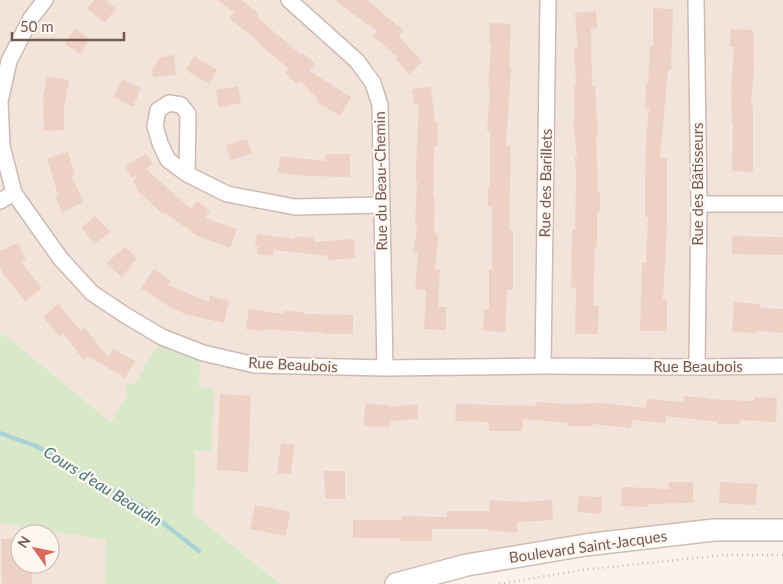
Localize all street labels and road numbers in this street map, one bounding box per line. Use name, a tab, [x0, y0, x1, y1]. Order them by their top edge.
street label: Rue du Beau-Chemin	[370, 111, 390, 251]
street label: Rue des Bâtisseurs	[688, 122, 706, 246]
street label: Rue des Barillets	[535, 128, 555, 238]
street label: Rue Beaubois	[248, 353, 338, 375]
street label: Rue Beaubois	[653, 357, 743, 375]
street label: Boulevard Saint-Jacques	[508, 526, 668, 566]

